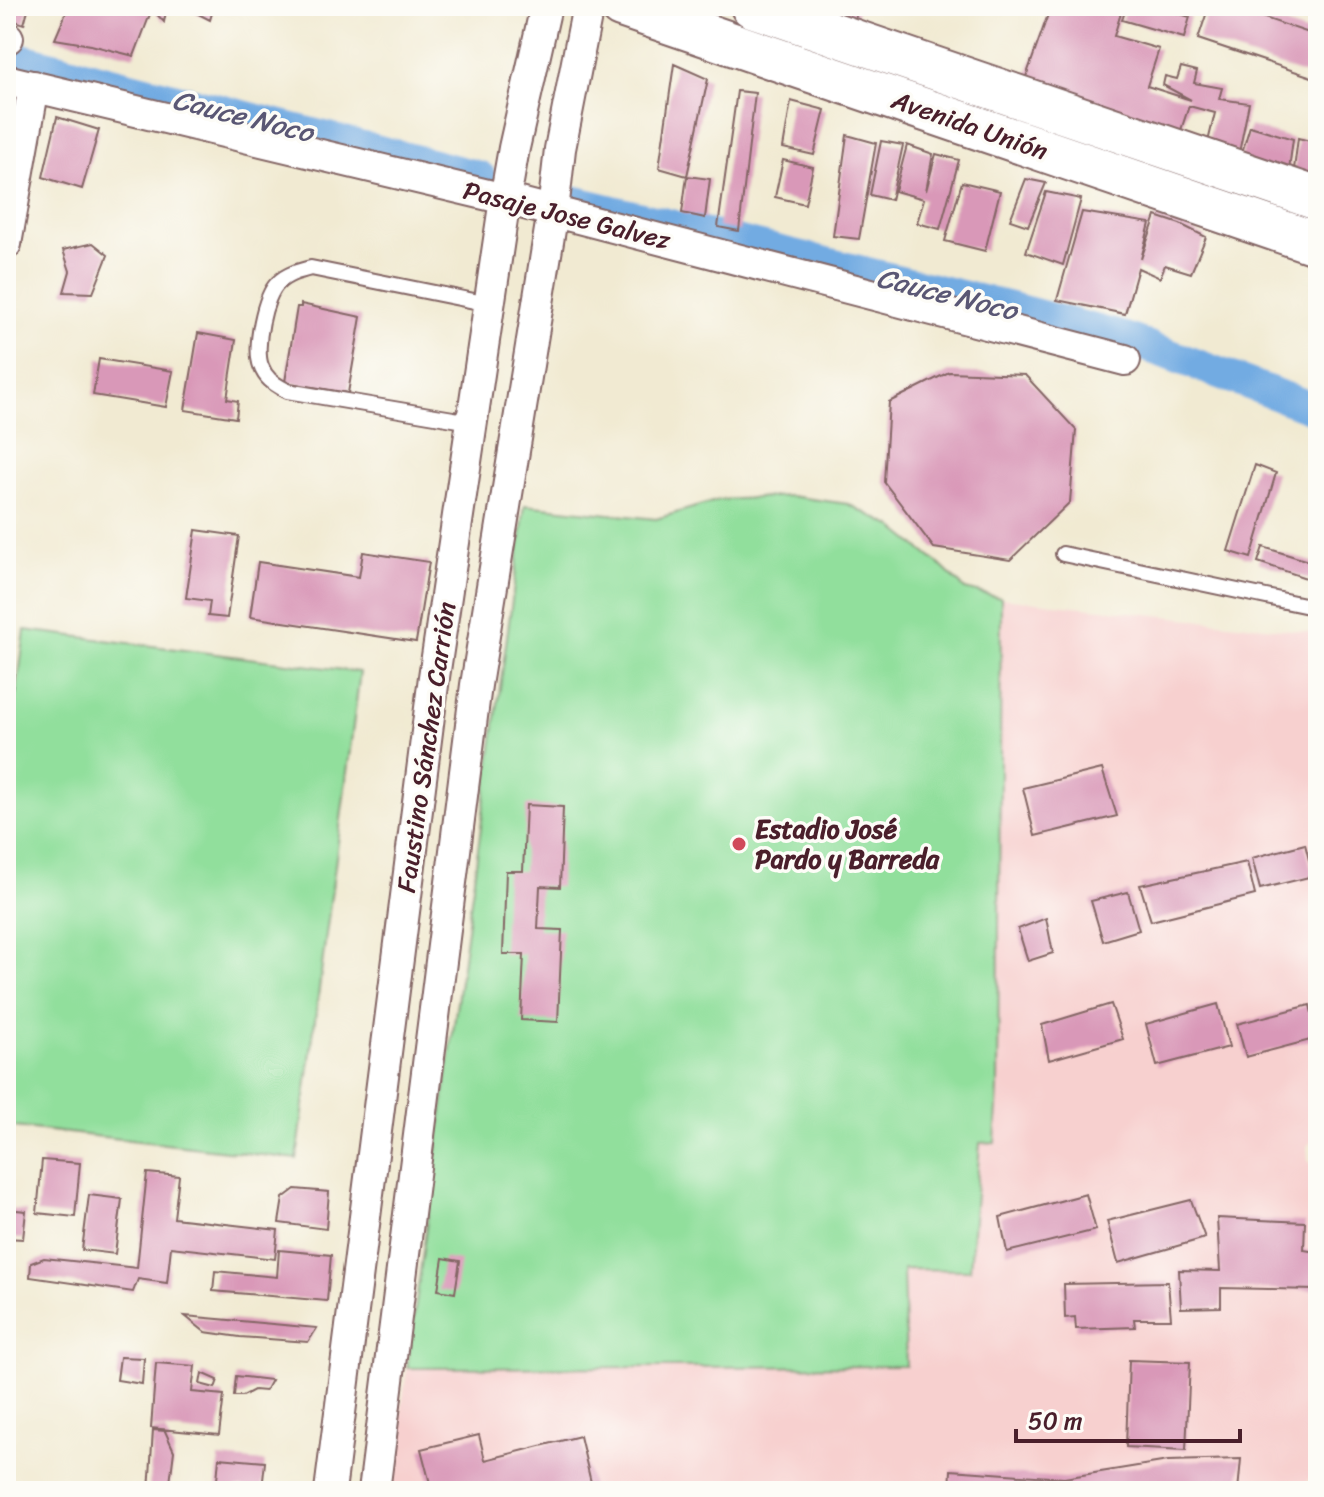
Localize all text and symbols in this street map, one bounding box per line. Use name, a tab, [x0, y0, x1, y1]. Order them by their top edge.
water label: Cauce Noco	[168, 75, 320, 158]
street label: Avenida Unión	[885, 76, 1054, 173]
street label: Pasaje Jose Galvez	[458, 167, 676, 263]
water label: Cauce Noco	[872, 253, 1024, 336]
street label: Faustino Sánchez Carrión	[383, 599, 469, 895]
place label: Estadio José Pardo y Barreda	[755, 806, 940, 882]
marker: Estadio José Pardo y Barreda	[730, 835, 748, 853]
scale bar	[1016, 1393, 1240, 1443]
text: 50 m	[1028, 1400, 1083, 1442]

